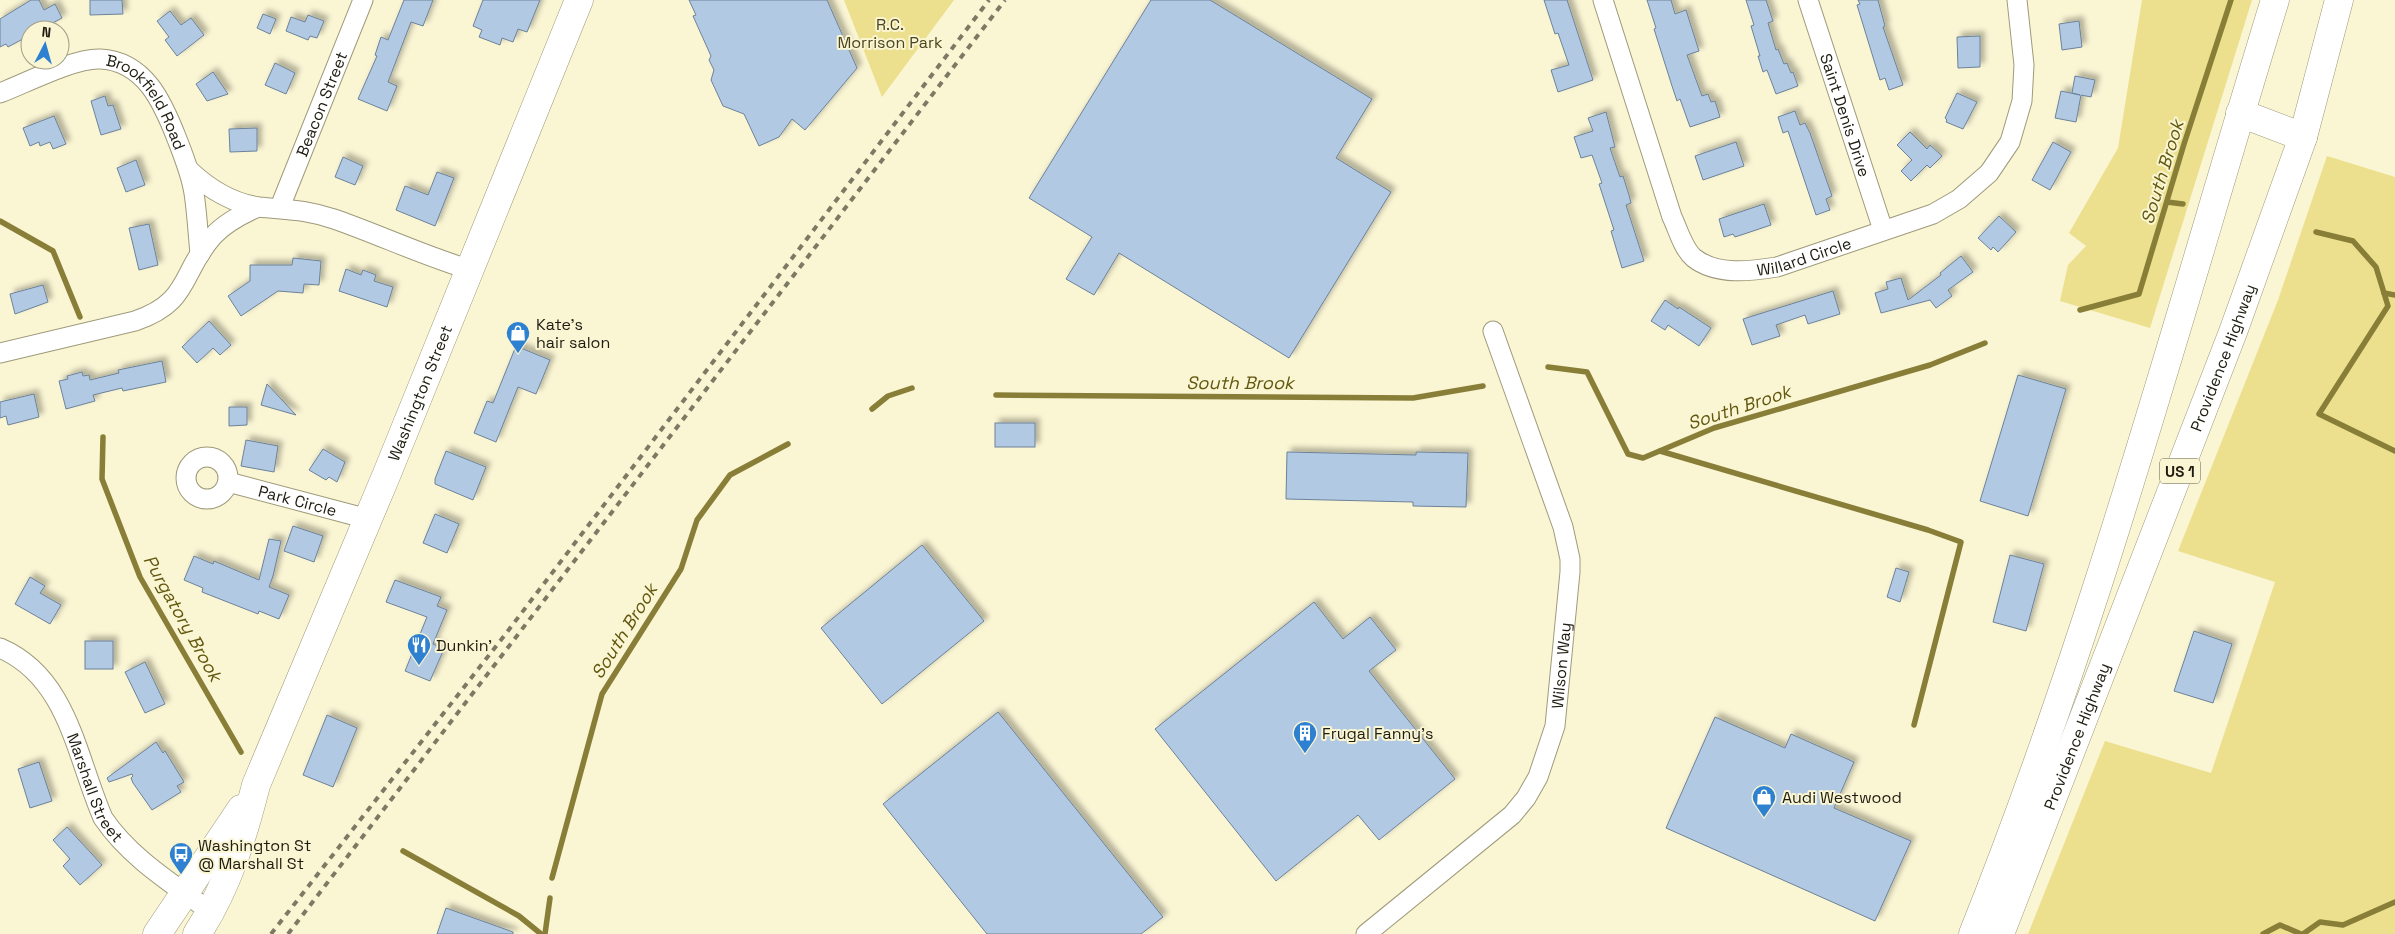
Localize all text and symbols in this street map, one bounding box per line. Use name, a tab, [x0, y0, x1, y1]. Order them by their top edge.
park label: R.C. Morrison Park	[837, 14, 943, 53]
north arrow	[20, 20, 70, 70]
text: N	[41, 23, 52, 42]
street label: Beacon Street	[291, 48, 352, 160]
street label: Brookfield Road	[104, 49, 191, 153]
street label: Saint Denis Drive	[1816, 51, 1875, 180]
water label: South Brook	[2135, 115, 2189, 227]
street label: Willard Circle	[1755, 232, 1854, 280]
street label: Providence Highway	[2185, 281, 2260, 434]
place label: Kate's hair salon	[536, 314, 610, 353]
shop icon: Kate's hair salon	[505, 320, 531, 354]
street label: Washington Street	[383, 322, 457, 464]
water label: South Brook	[1186, 371, 1296, 394]
water label: South Brook	[1684, 379, 1796, 435]
road number: US 1	[2160, 458, 2200, 484]
street label: Park Circle	[256, 480, 339, 521]
water label: Purgatory Brook	[139, 551, 228, 687]
water label: South Brook	[586, 577, 663, 683]
street label: Wilson Way	[1546, 621, 1576, 710]
restaurant icon: Dunkin'	[406, 632, 432, 666]
place label: Dunkin'	[436, 635, 492, 656]
street label: Providence Highway	[2039, 660, 2115, 813]
building icon: Frugal Fanny's	[1292, 720, 1318, 754]
place label: Frugal Fanny's	[1322, 723, 1433, 744]
street label: Marshall Street	[63, 730, 128, 847]
shop icon: Audi Westwood	[1751, 784, 1777, 818]
place label: Audi Westwood	[1782, 787, 1902, 808]
place label: Washington St @ Marshall St	[198, 835, 311, 874]
bus stop icon: Washington St @ Marshall St	[168, 841, 194, 875]

